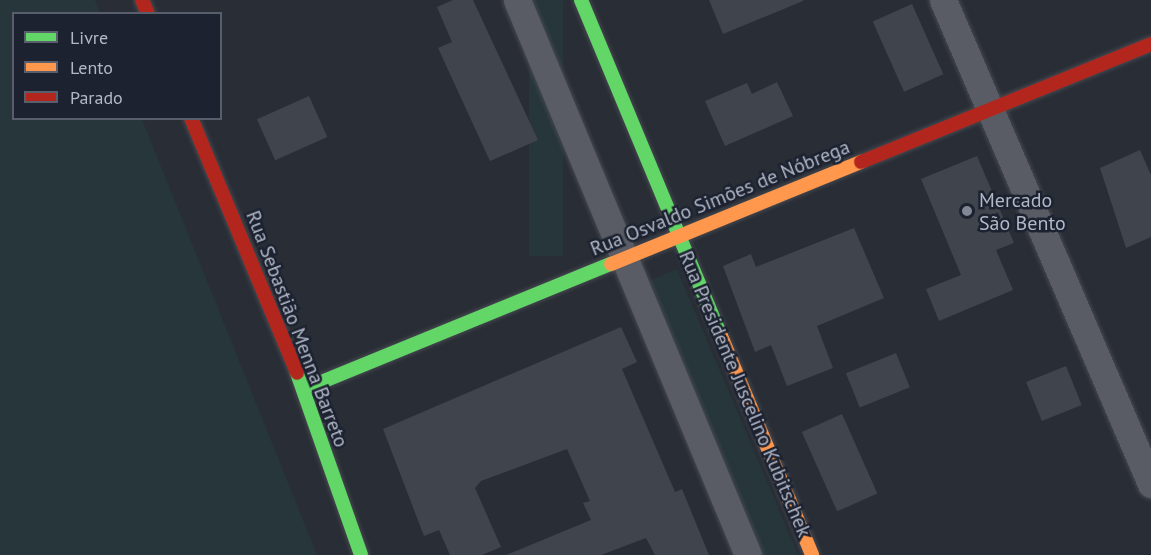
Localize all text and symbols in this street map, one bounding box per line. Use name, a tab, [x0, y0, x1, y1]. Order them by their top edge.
legend	[12, 12, 222, 120]
text: Livre	[70, 26, 108, 49]
text: Lento	[70, 56, 113, 79]
text: Parado	[70, 86, 123, 109]
street label: Rua Osvaldo Simões de Nóbrega	[587, 135, 853, 261]
place label: Mercado São Bento	[979, 188, 1066, 235]
marker: Mercado São Bento	[960, 204, 974, 218]
street label: Rua Sebastião Menna Barreto	[241, 207, 353, 451]
street label: Rua Presidente Juscelino Kubitschek	[674, 247, 816, 541]

